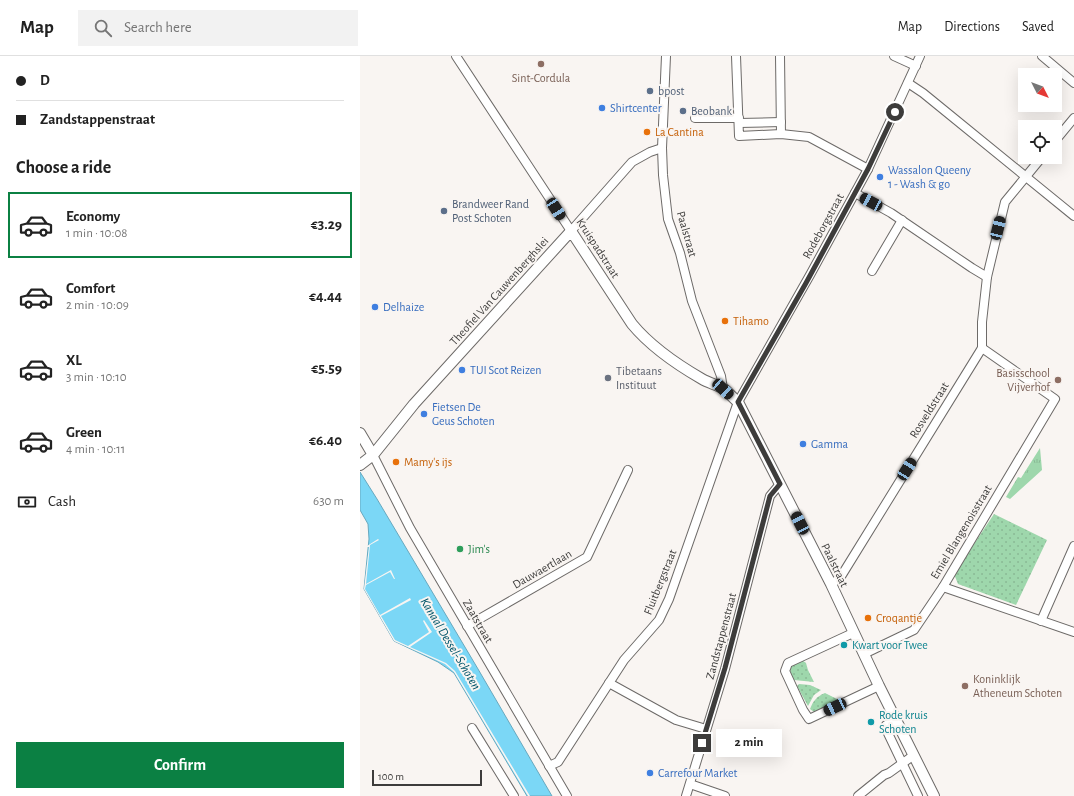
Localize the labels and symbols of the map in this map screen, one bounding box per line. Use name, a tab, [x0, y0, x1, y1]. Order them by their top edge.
marker: Sint-Cordula	[536, 59, 546, 69]
north arrow	[1018, 68, 1062, 112]
place label: Sint-Cordula	[512, 72, 571, 84]
place label: bpost	[658, 85, 685, 97]
marker: bpost	[645, 86, 655, 96]
place label: Shirtcenter	[610, 102, 662, 114]
marker: Shirtcenter	[597, 103, 607, 113]
route start	[886, 103, 904, 121]
place label: Beobank	[691, 105, 733, 117]
marker: Beobank	[678, 106, 688, 116]
place label: La Cantina	[655, 126, 704, 138]
marker: La Cantina	[642, 127, 652, 137]
place label: Wassalon Queeny 1 - Wash & go	[888, 164, 971, 190]
marker: Wassalon Queeny 1 - Wash & go	[875, 172, 885, 182]
street label: Rodeborgstraat	[800, 191, 846, 261]
car	[858, 191, 884, 213]
car	[544, 196, 568, 222]
place label: Brandweer Rand Post Schoten	[452, 198, 529, 224]
marker: Brandweer Rand Post Schoten	[439, 206, 449, 216]
street label: Paalstraat	[675, 210, 699, 258]
car	[989, 215, 1007, 241]
street label: Kruispadstraat	[574, 216, 622, 280]
street label: Theofiel Van Cauwenberghslei	[447, 235, 551, 347]
place label: Delhaize	[383, 301, 424, 313]
marker: Delhaize	[370, 302, 380, 312]
place label: Tihamo	[733, 315, 769, 327]
marker: Tihamo	[720, 316, 730, 326]
place label: TUI Scot Reizen	[470, 364, 542, 376]
marker: TUI Scot Reizen	[457, 365, 467, 375]
place label: Tibetaans Instituut	[616, 365, 662, 391]
place label: Basisschool Vijverhof	[996, 367, 1051, 394]
marker: Tibetaans Instituut	[603, 373, 613, 383]
marker: Basisschool Vijverhof	[1053, 375, 1063, 385]
car	[710, 377, 736, 401]
street label: Rosveldstraat	[907, 380, 951, 440]
place label: Fietsen De Geus Schoten	[432, 401, 495, 427]
marker: Fietsen De Geus Schoten	[419, 409, 429, 419]
place label: Gamma	[811, 438, 849, 450]
marker: Gamma	[798, 439, 808, 449]
place label: Mamy's ijs	[404, 456, 452, 469]
car	[896, 456, 918, 482]
marker: Mamy's ijs	[391, 457, 401, 467]
street label: Emiel Blangenoisstraat	[928, 483, 994, 581]
car	[789, 510, 811, 536]
street label: Paalstraat	[819, 541, 851, 589]
place label: Jim's	[468, 543, 490, 555]
marker: Jim's	[455, 544, 465, 554]
street label: Dauwaertlaan	[510, 547, 574, 591]
street label: Fluitbergstraat	[641, 547, 679, 616]
street label: Zandstappenstraat	[704, 591, 738, 680]
water label: Kanaal Dessel-Schoten	[417, 596, 483, 692]
street label: Zaatstraat	[461, 597, 495, 645]
place label: Croqantje	[876, 612, 922, 625]
marker: Croqantje	[863, 613, 873, 623]
place label: Kwart voor Twee	[852, 639, 928, 651]
marker: Kwart voor Twee	[839, 640, 849, 650]
place label: Koninklijk Atheneum Schoten	[973, 673, 1062, 699]
marker: Koninklijk Atheneum Schoten	[960, 681, 970, 691]
car	[822, 696, 848, 718]
place label: Rode kruis Schoten	[879, 709, 928, 735]
marker: Rode kruis Schoten	[866, 717, 876, 727]
callout: 2 min	[716, 729, 782, 757]
route end	[693, 734, 711, 752]
place label: Carrefour Market	[658, 767, 738, 779]
scale bar	[372, 768, 482, 787]
marker: Carrefour Market	[645, 768, 655, 778]

